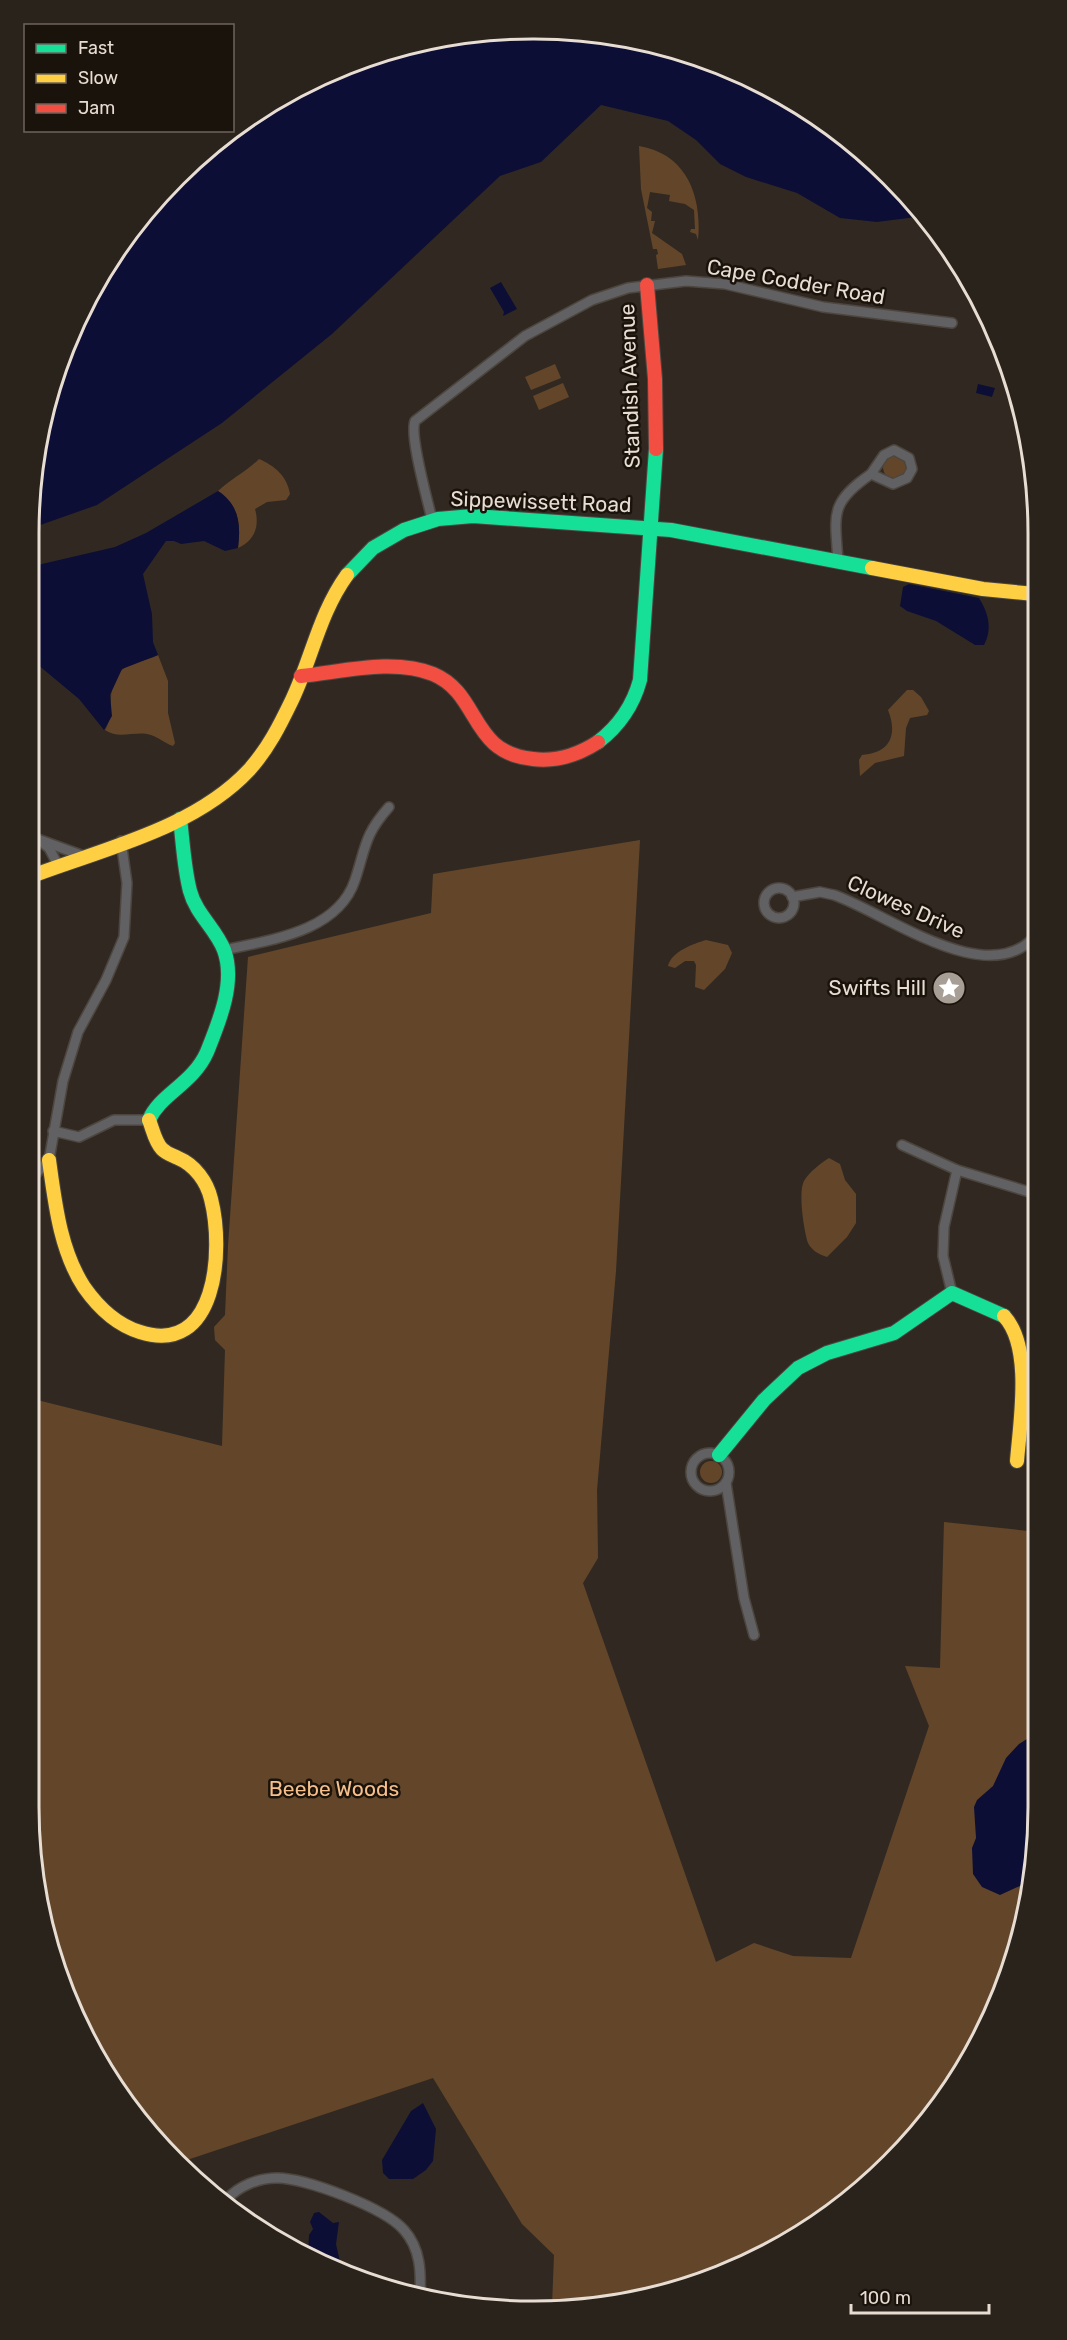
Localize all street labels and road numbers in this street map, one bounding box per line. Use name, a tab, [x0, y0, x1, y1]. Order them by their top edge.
street label: Cape Codder Road	[705, 254, 887, 309]
street label: Standish Avenue	[614, 303, 645, 469]
street label: Sippewissett Road	[450, 486, 632, 517]
street label: Clowes Drive	[844, 870, 969, 943]

